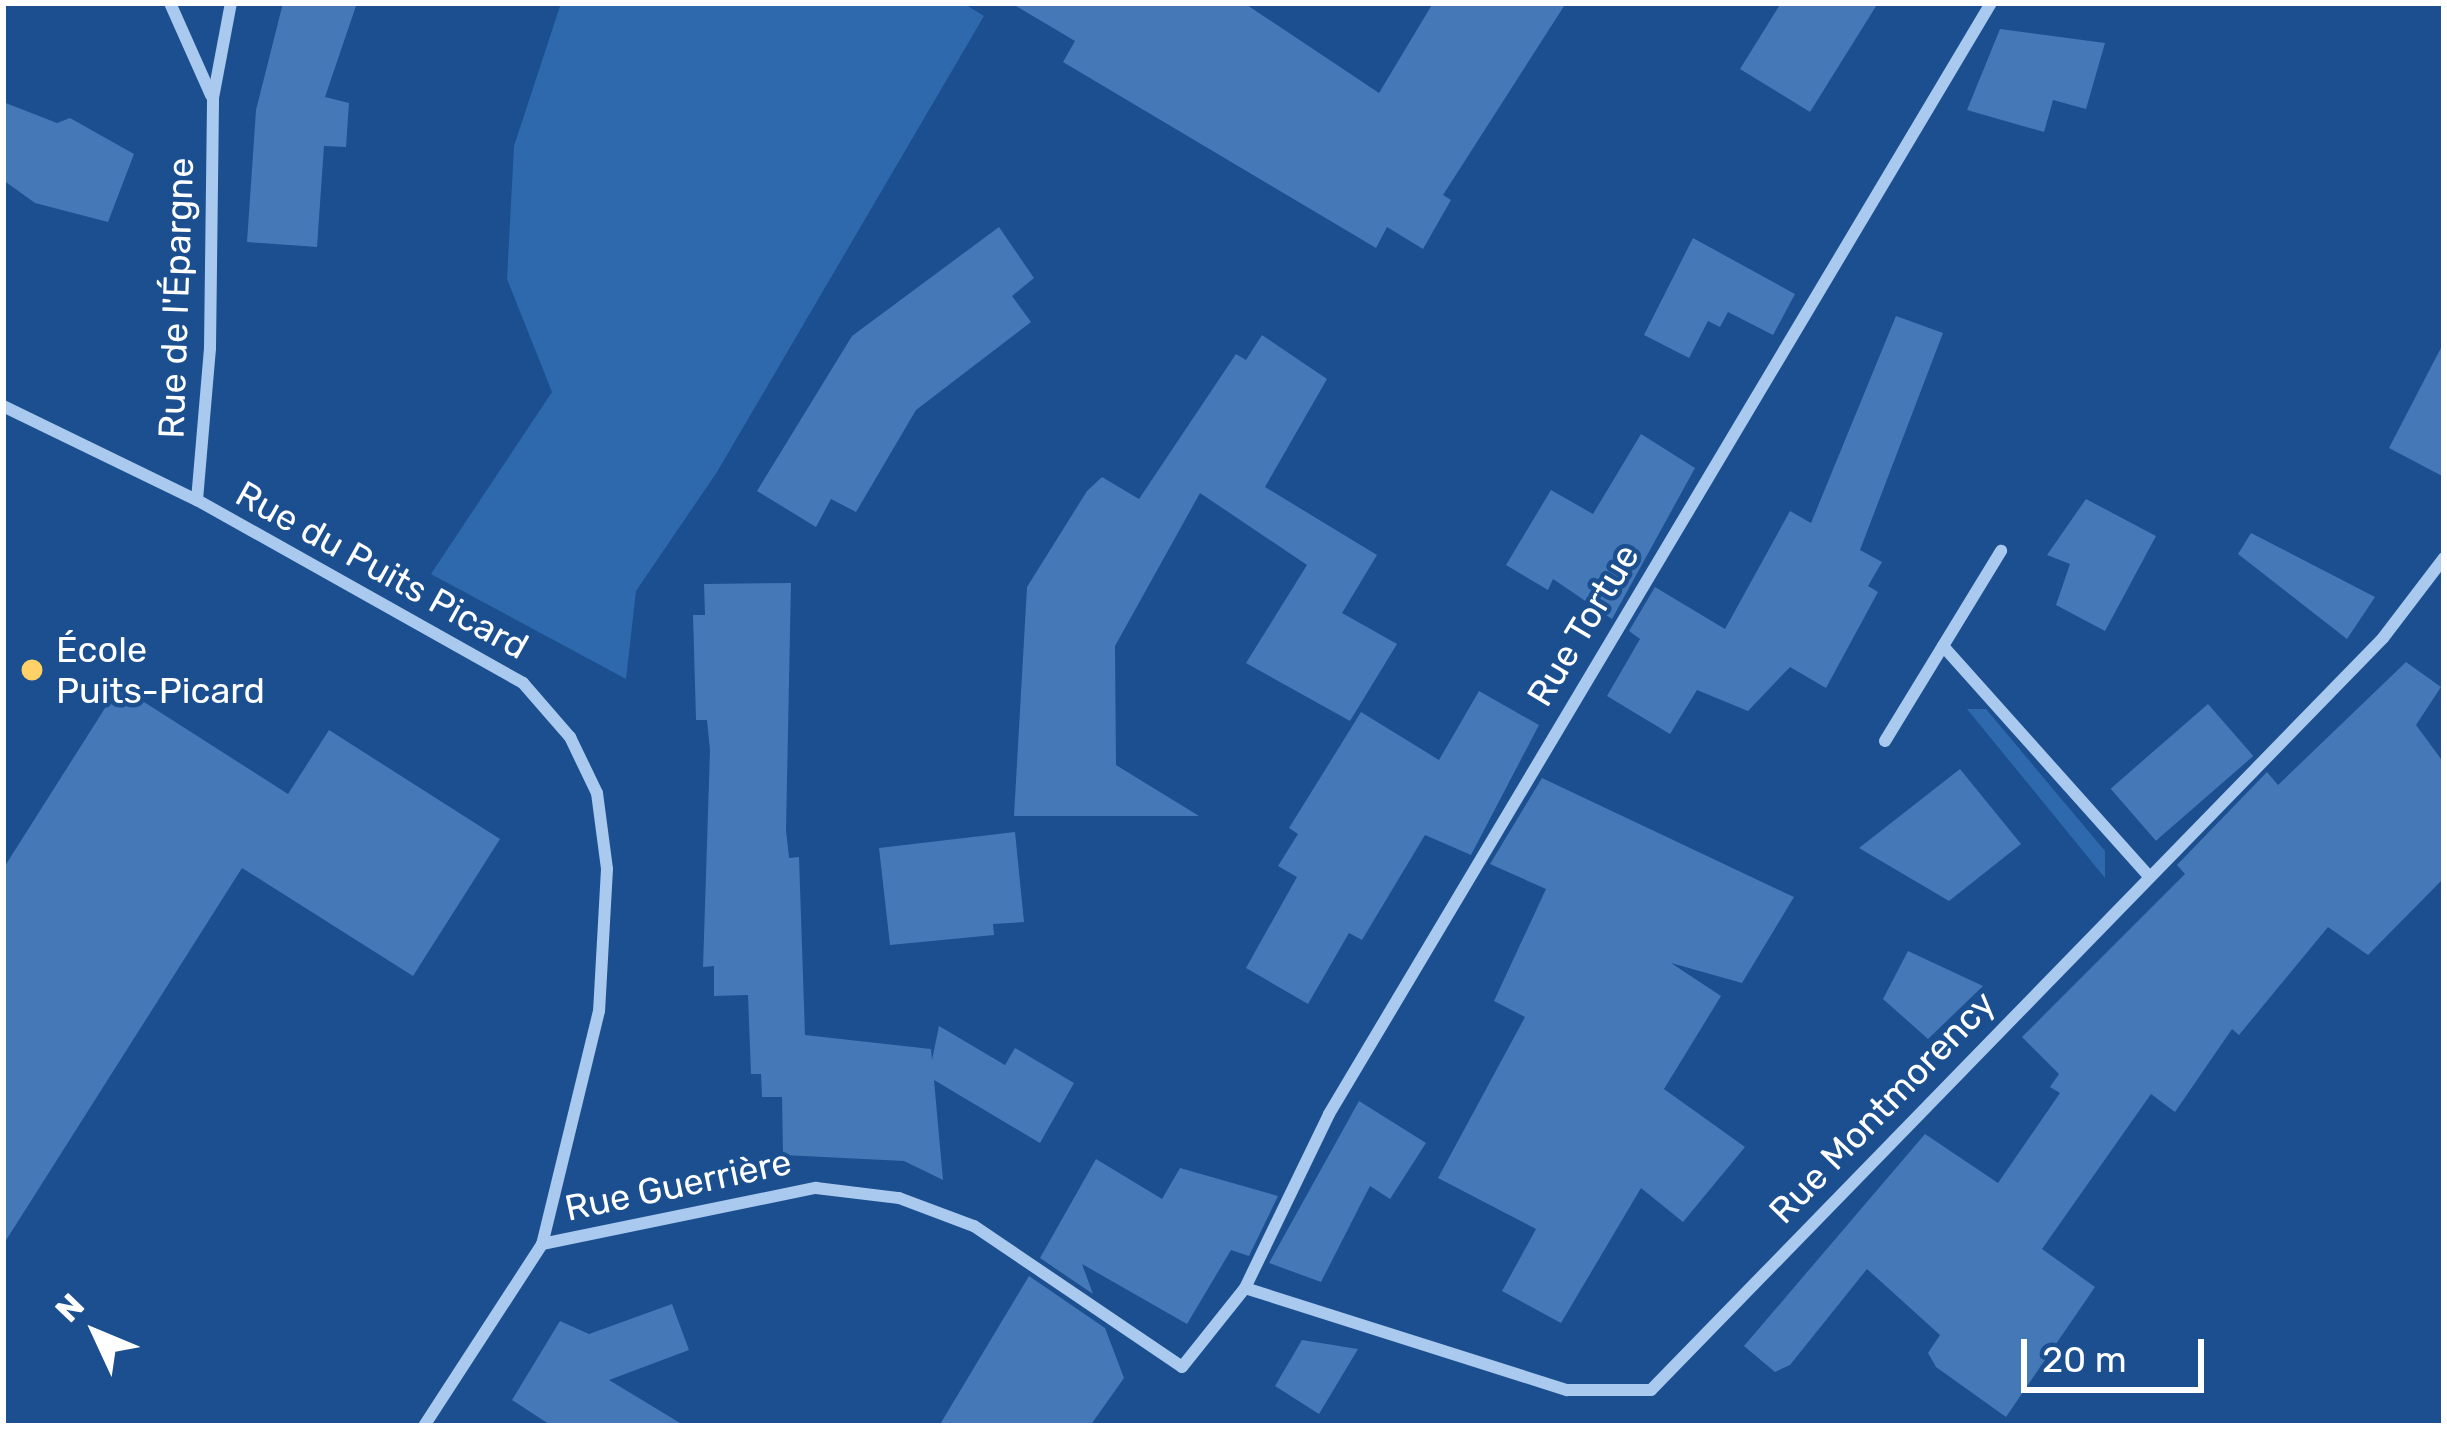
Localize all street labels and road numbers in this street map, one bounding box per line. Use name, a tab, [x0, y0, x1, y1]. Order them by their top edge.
street label: Rue de l'Épargne	[150, 157, 202, 439]
street label: Rue du Puits Picard	[228, 472, 536, 668]
street label: Rue Tortue	[1518, 536, 1648, 714]
street label: Rue Montmorency	[1760, 982, 2004, 1232]
street label: Rue Guerrière	[561, 1140, 795, 1230]

